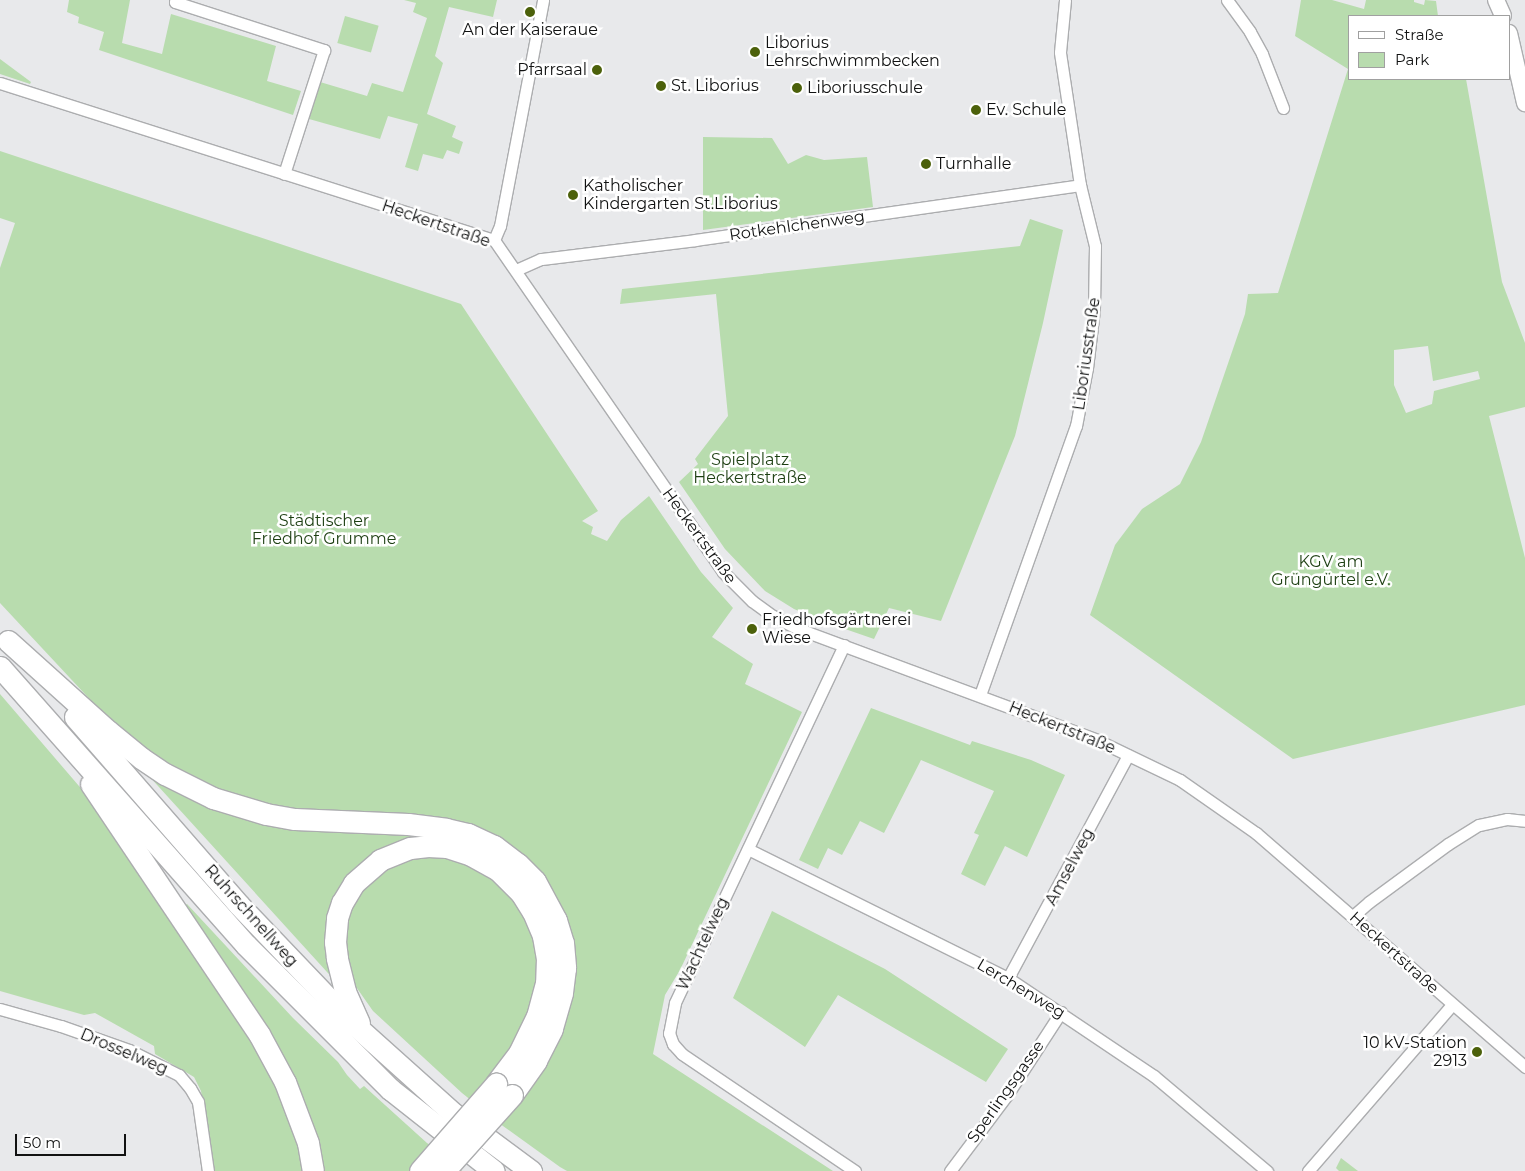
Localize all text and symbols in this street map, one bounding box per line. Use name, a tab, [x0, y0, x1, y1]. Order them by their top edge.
marker: An der Kaiseraue	[524, 6, 536, 18]
legend	[1348, 15, 1510, 80]
place label: An der Kaiseraue	[462, 20, 598, 40]
text: Straße	[1395, 25, 1444, 44]
place label: Liborius Lehrschwimmbecken	[765, 33, 940, 71]
marker: Liborius Lehrschwimmbecken	[749, 46, 761, 58]
text: Park	[1395, 50, 1429, 69]
place label: Pfarrsaal	[517, 60, 587, 80]
marker: Pfarrsaal	[591, 64, 603, 76]
place label: St. Liborius	[671, 76, 759, 96]
place label: Liboriusschule	[807, 78, 923, 98]
marker: St. Liborius	[655, 80, 667, 92]
marker: Liboriusschule	[791, 82, 803, 94]
place label: Ev. Schule	[986, 100, 1067, 120]
marker: Ev. Schule	[970, 104, 982, 116]
place label: Turnhalle	[936, 154, 1011, 174]
marker: Turnhalle	[920, 158, 932, 170]
place label: Katholischer Kindergarten St.Liborius	[583, 176, 778, 214]
marker: Katholischer Kindergarten St.Liborius	[567, 189, 579, 201]
street label: Heckertstraße	[379, 196, 493, 252]
street label: Rotkehlchenweg	[728, 207, 866, 245]
street label: Liboriusstraße	[1070, 296, 1104, 412]
park label: Spielplatz Heckertstraße	[693, 450, 807, 488]
street label: Heckertstraße	[658, 484, 740, 588]
park label: Städtischer Friedhof Grumme	[252, 511, 396, 549]
park label: KGV am Grüngürtel e.V.	[1271, 552, 1391, 590]
place label: Friedhofsgärtnerei Wiese	[762, 610, 911, 648]
marker: Friedhofsgärtnerei Wiese	[746, 623, 758, 635]
street label: Heckertstraße	[1006, 698, 1118, 758]
street label: Amselweg	[1042, 825, 1098, 909]
street label: Ruhrschnellweg	[200, 861, 302, 971]
street label: Wachtelweg	[673, 894, 733, 994]
street label: Heckertstraße	[1345, 908, 1443, 998]
street label: Lerchenweg	[973, 955, 1069, 1023]
street label: Drosselweg	[77, 1025, 171, 1079]
place label: 10 kV-Station 2913	[1363, 1033, 1467, 1071]
street label: Sperlingsgasse	[964, 1037, 1048, 1147]
marker: 10 kV-Station 2913	[1471, 1046, 1483, 1058]
scale bar	[18, 1124, 129, 1156]
text: 50 m	[23, 1133, 61, 1152]

